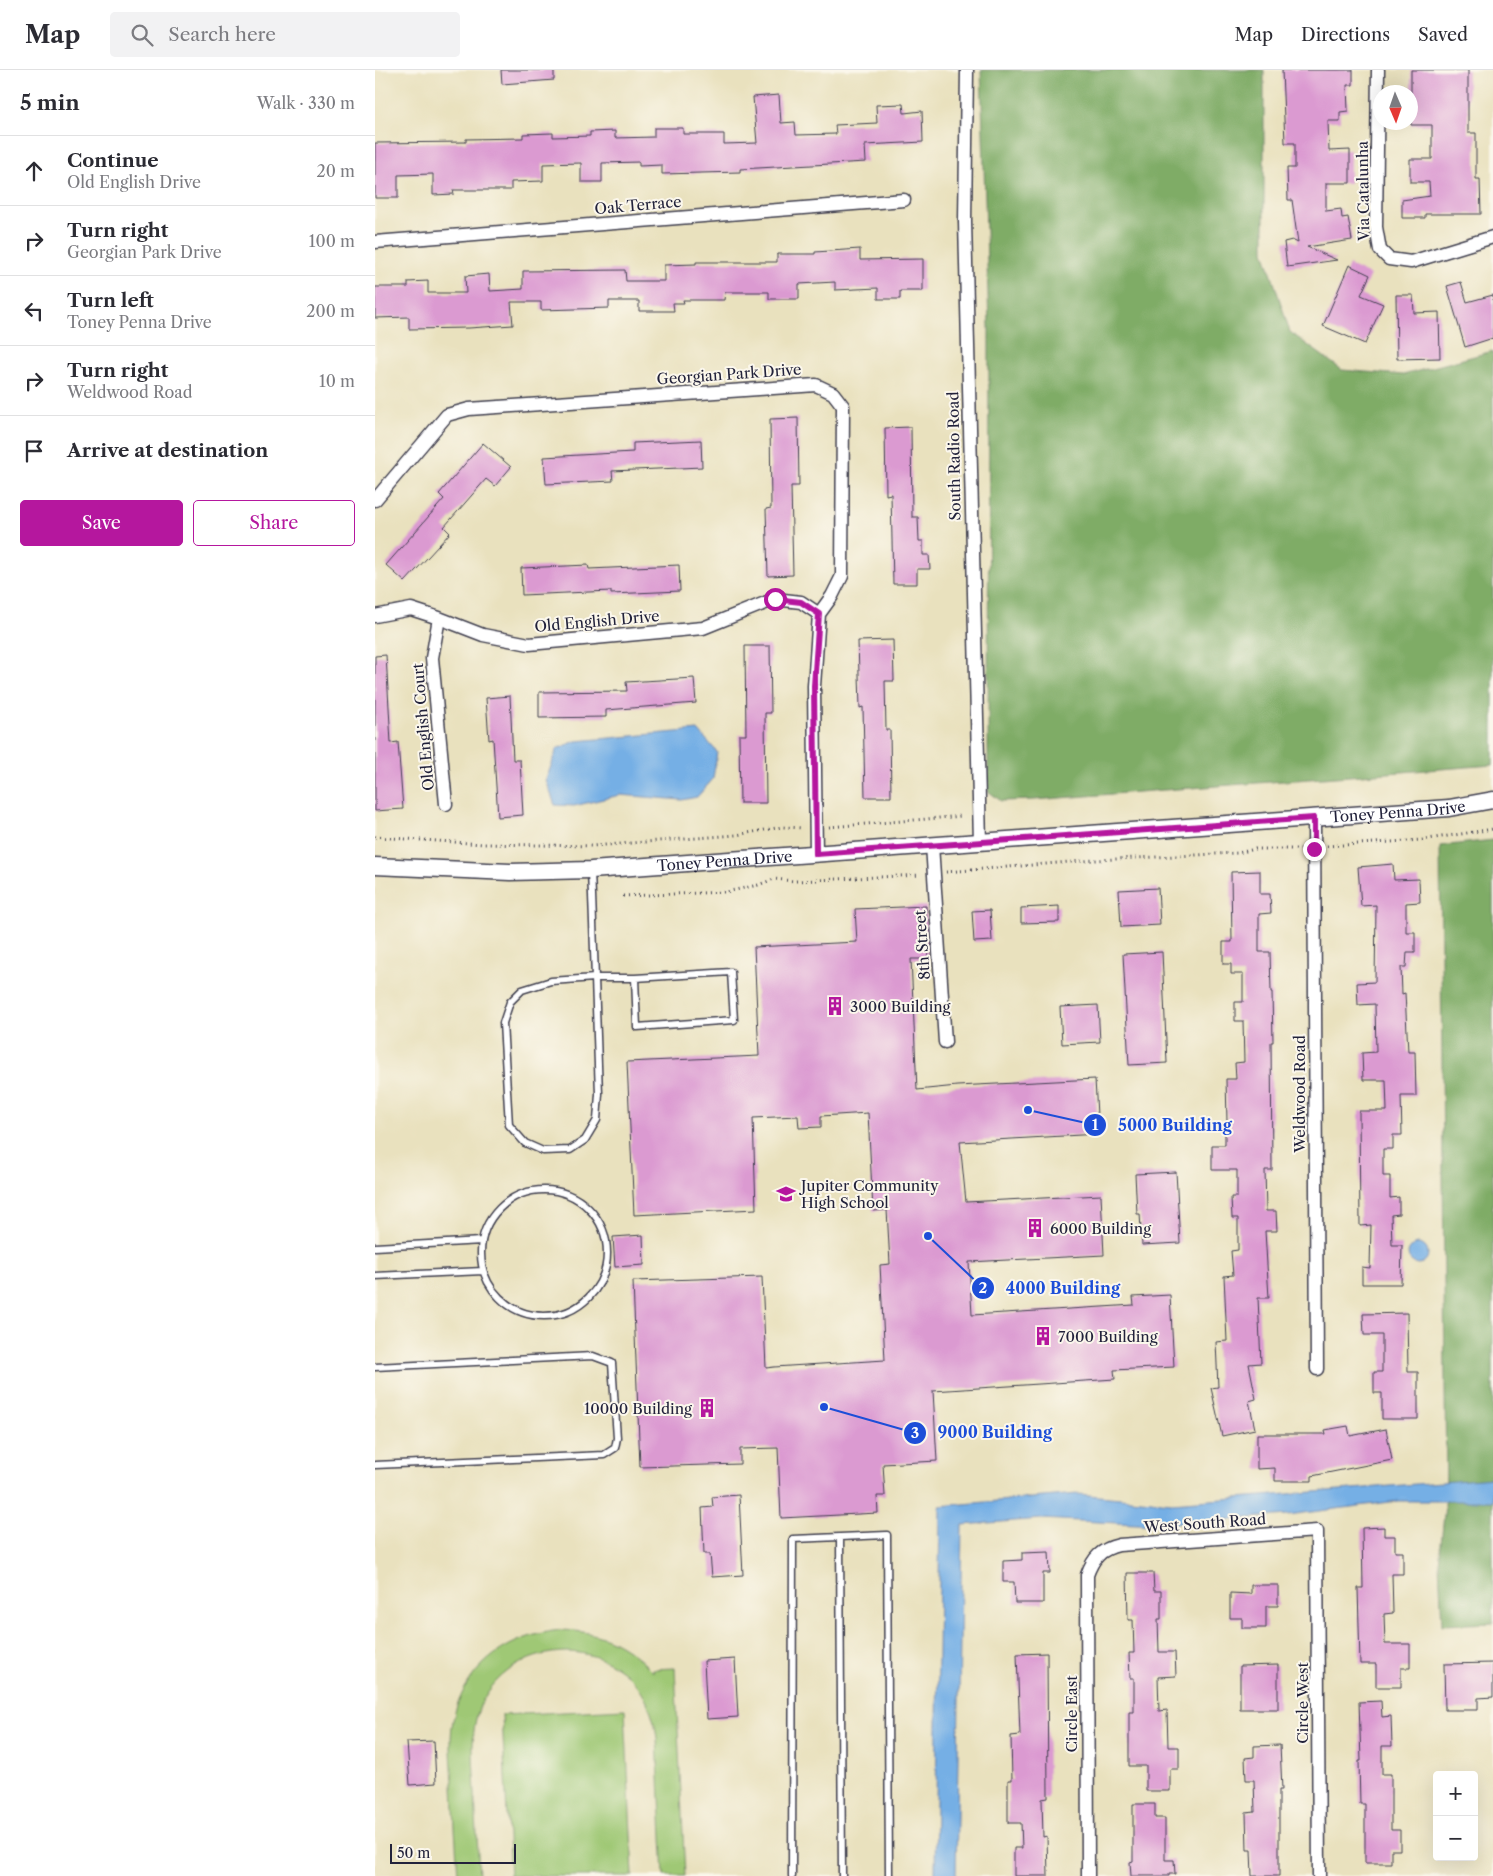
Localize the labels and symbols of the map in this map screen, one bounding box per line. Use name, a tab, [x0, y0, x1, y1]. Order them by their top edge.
north arrow	[1373, 85, 1418, 130]
street label: Via Catalunha	[1353, 141, 1373, 242]
street label: Oak Terrace	[594, 192, 682, 218]
street label: Georgian Park Drive	[656, 359, 802, 389]
street label: South Radio Road	[943, 391, 965, 521]
route start	[764, 588, 787, 611]
street label: Old English Drive	[534, 606, 660, 636]
street label: Old English Court	[408, 662, 438, 792]
street label: Toney Penna Drive	[1329, 796, 1467, 826]
route end	[1303, 838, 1326, 861]
street label: Toney Penna Drive	[656, 846, 793, 875]
street label: 8th Street	[910, 909, 934, 981]
building icon: 3000 Building	[824, 995, 846, 1017]
place label: 3000 Building	[850, 997, 951, 1016]
street label: Weldwood Road	[1290, 1035, 1309, 1154]
callout: 5000 Building	[1083, 1109, 1241, 1140]
text: 1	[1092, 1115, 1099, 1134]
text: 5000 Building	[1118, 1115, 1233, 1135]
place label: Jupiter Community High School	[799, 1176, 939, 1212]
school or university icon: Jupiter Community High School	[775, 1183, 797, 1205]
building icon: 6000 Building	[1024, 1217, 1046, 1239]
place label: 6000 Building	[1050, 1219, 1151, 1238]
callout: 4000 Building	[970, 1273, 1130, 1304]
text: 2	[979, 1278, 988, 1297]
text: 4000 Building	[1006, 1278, 1121, 1298]
building icon: 7000 Building	[1032, 1325, 1054, 1347]
place label: 7000 Building	[1058, 1327, 1158, 1346]
building icon: 10000 Building	[696, 1397, 718, 1419]
place label: 10000 Building	[584, 1399, 692, 1418]
callout: 9000 Building	[902, 1417, 1062, 1448]
text: 9000 Building	[938, 1422, 1053, 1442]
text: 3	[911, 1423, 919, 1442]
street label: West South Road	[1142, 1509, 1267, 1537]
street label: Circle West	[1293, 1661, 1312, 1744]
street label: Circle East	[1062, 1675, 1081, 1752]
scale bar	[390, 1841, 516, 1864]

